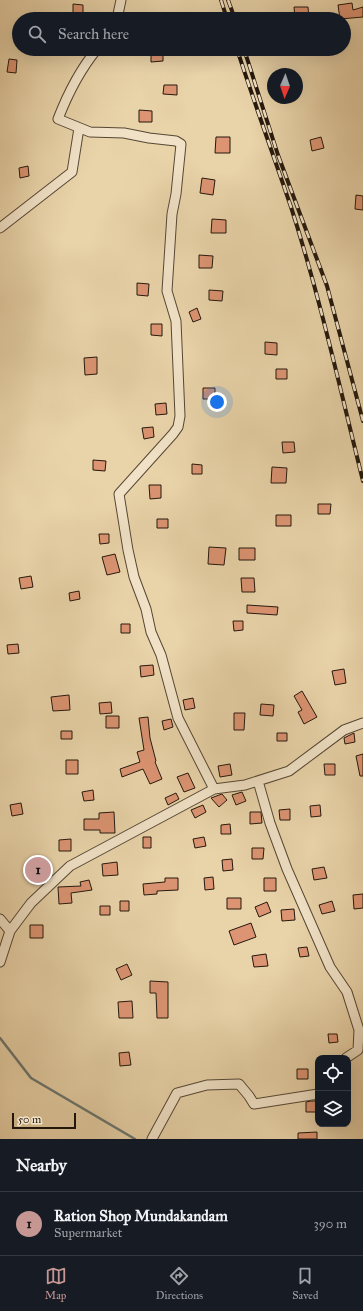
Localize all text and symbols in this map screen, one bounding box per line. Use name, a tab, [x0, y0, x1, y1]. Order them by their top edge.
search box	[12, 12, 351, 56]
icon: search	[26, 23, 48, 45]
text: Search here	[58, 25, 129, 43]
north arrow	[267, 68, 303, 104]
your location	[207, 392, 227, 412]
pin: 1	[25, 855, 51, 885]
map controls	[315, 1055, 351, 1127]
button: locate	[315, 1055, 351, 1091]
button: layers	[315, 1091, 351, 1127]
scale bar	[12, 1111, 76, 1130]
text: 50 m	[18, 1113, 41, 1126]
text: Nearby	[16, 1155, 67, 1176]
text: Ration Shop Mundakandam	[54, 1207, 228, 1225]
text: 1	[26, 1216, 32, 1232]
text: 390 m	[314, 1216, 347, 1232]
text: Supermarket	[54, 1225, 122, 1241]
tab: Map	[45, 1265, 67, 1302]
tab: Directions	[156, 1265, 203, 1302]
tab: Saved	[292, 1265, 318, 1302]

